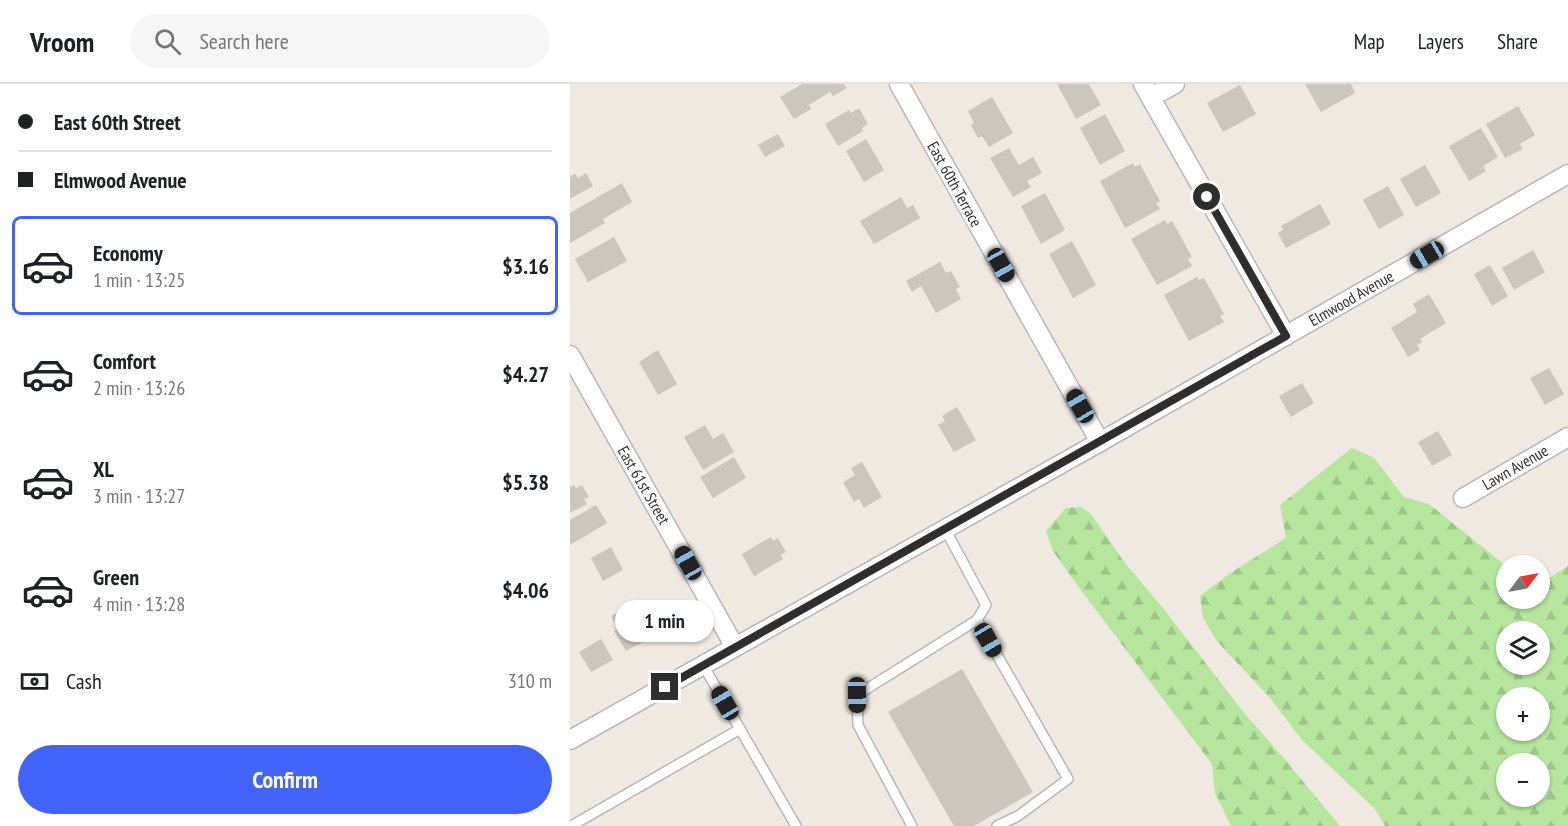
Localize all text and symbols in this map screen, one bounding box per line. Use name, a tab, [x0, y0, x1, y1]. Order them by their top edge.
search box	[130, 14, 550, 68]
text: Vroom	[30, 23, 94, 60]
icon: search	[151, 25, 184, 58]
text: Search here	[199, 27, 289, 55]
text: Map	[1354, 28, 1385, 55]
text: Layers	[1418, 28, 1464, 55]
text: Share	[1497, 28, 1538, 55]
text: East 60th Street	[54, 108, 181, 136]
street label: East 60th Terrace	[923, 138, 987, 230]
text: Elmwood Avenue	[54, 166, 187, 194]
route start	[1193, 183, 1220, 210]
car	[1407, 238, 1447, 272]
icon: car	[21, 239, 75, 293]
text: Economy	[93, 239, 163, 267]
car	[984, 245, 1018, 285]
text: $3.16	[502, 252, 549, 280]
street label: Elmwood Avenue	[1305, 266, 1397, 330]
text: 1 min · 13:25	[93, 267, 185, 293]
icon: car	[21, 347, 75, 401]
text: Comfort	[93, 347, 156, 375]
text: $4.27	[502, 360, 549, 388]
text: 2 min · 13:26	[93, 375, 185, 401]
car	[1063, 386, 1097, 426]
street label: Lawn Avenue	[1479, 440, 1551, 494]
street label: East 61st Street	[614, 442, 675, 528]
icon: car	[21, 455, 75, 509]
text: XL	[93, 455, 114, 483]
text: $5.38	[502, 468, 549, 496]
text: 3 min · 13:27	[93, 483, 185, 509]
car	[671, 543, 705, 583]
north arrow	[1496, 555, 1550, 609]
map controls	[1496, 555, 1550, 807]
icon: car	[21, 563, 75, 617]
text: Green	[93, 563, 139, 591]
text: $4.06	[502, 576, 549, 604]
text: 4 min · 13:28	[93, 591, 185, 617]
callout: 1 min	[616, 600, 714, 642]
text: 1 min	[644, 608, 685, 634]
car	[971, 620, 1005, 660]
button: layers	[1496, 621, 1550, 675]
icon: cash	[18, 665, 51, 698]
text: Cash	[66, 667, 102, 695]
text: 310 m	[508, 668, 552, 694]
route end	[651, 673, 678, 700]
car	[848, 677, 866, 713]
car	[708, 683, 742, 723]
button: +	[1496, 687, 1550, 741]
button: Confirm	[18, 745, 552, 814]
button: −	[1496, 753, 1550, 807]

